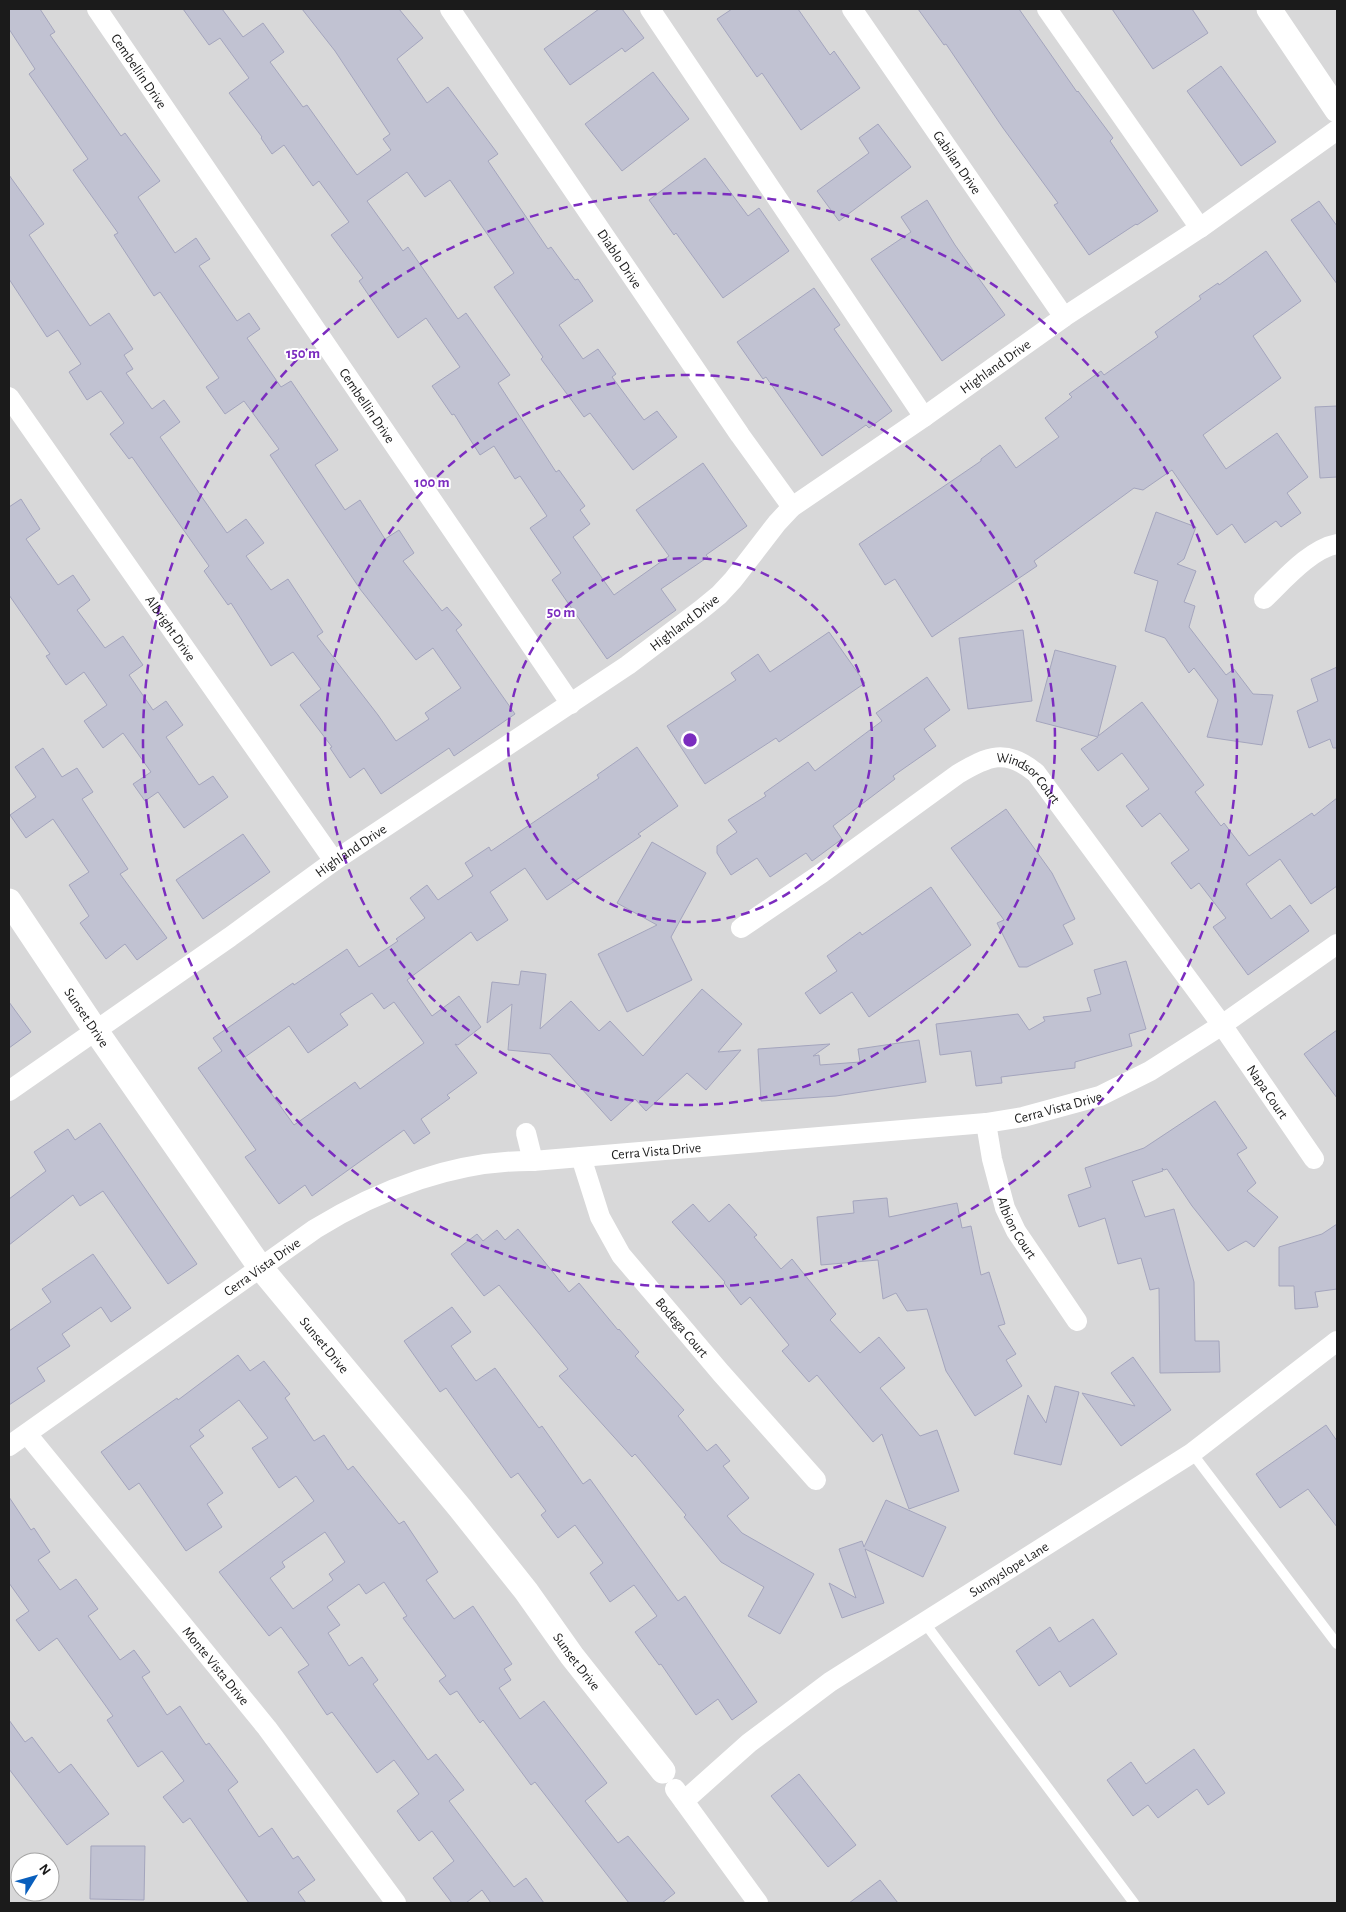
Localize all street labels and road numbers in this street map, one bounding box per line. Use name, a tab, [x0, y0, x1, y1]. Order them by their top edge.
street label: Cembellin Drive	[108, 31, 169, 112]
street label: Gabilan Drive	[930, 128, 983, 197]
street label: Diablo Drive	[594, 227, 644, 291]
street label: Highland Drive	[958, 337, 1034, 397]
street label: Cembellin Drive	[336, 366, 397, 446]
street label: Highland Drive	[648, 592, 722, 654]
street label: Albright Drive	[142, 593, 198, 664]
street label: Windsor Court	[996, 751, 1062, 807]
street label: Highland Drive	[313, 822, 389, 880]
street label: Sunset Drive	[61, 986, 111, 1050]
street label: Napa Court	[1244, 1063, 1290, 1122]
street label: Cerra Vista Drive	[1014, 1090, 1104, 1126]
street label: Cerra Vista Drive	[611, 1141, 702, 1162]
street label: Albion Court	[994, 1195, 1039, 1262]
street label: Cerra Vista Drive	[222, 1236, 303, 1299]
street label: Bodega Court	[652, 1295, 711, 1361]
street label: Sunset Drive	[297, 1315, 351, 1376]
street label: Sunnyslope Lane	[967, 1540, 1051, 1600]
street label: Monte Vista Drive	[179, 1624, 251, 1708]
street label: Sunset Drive	[550, 1631, 602, 1694]

